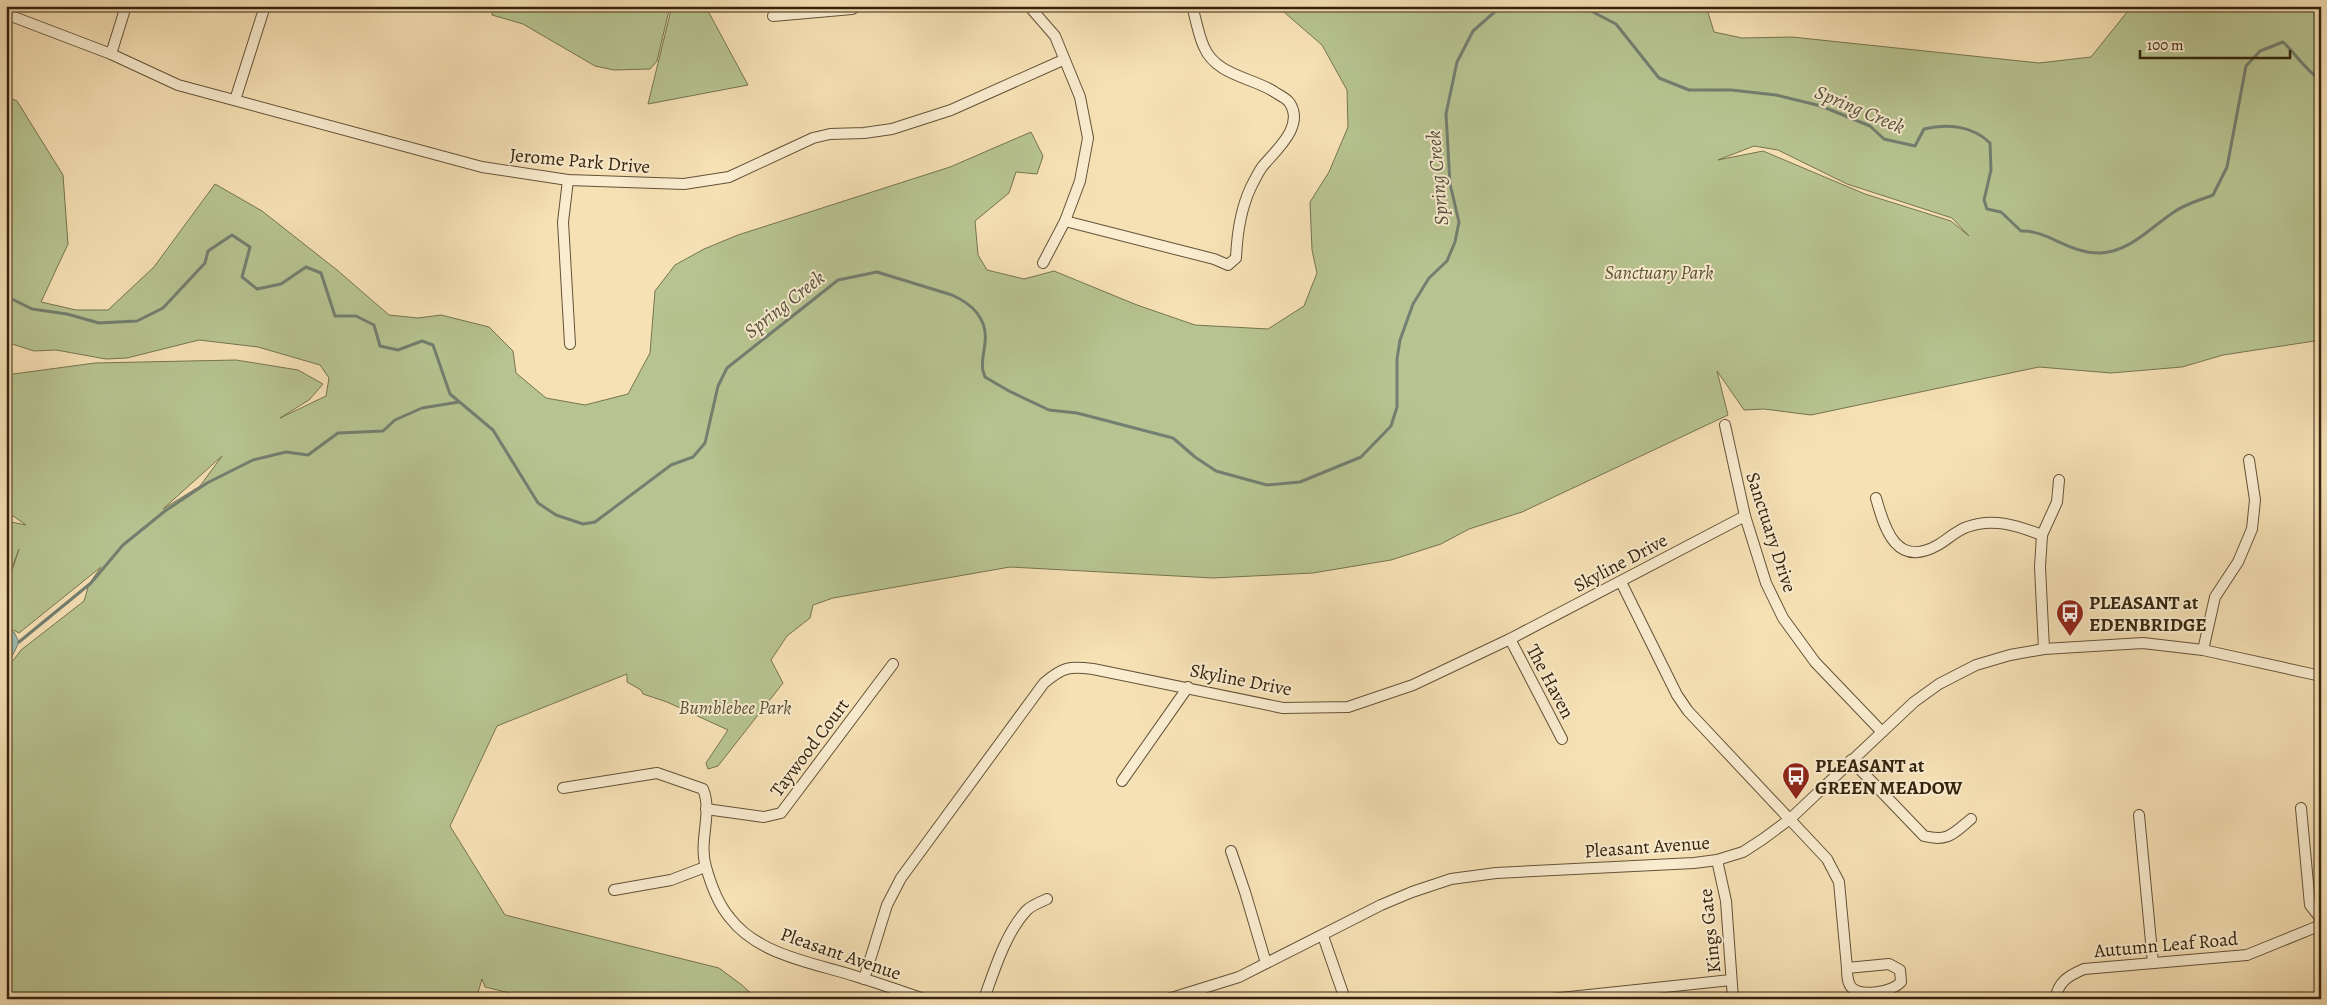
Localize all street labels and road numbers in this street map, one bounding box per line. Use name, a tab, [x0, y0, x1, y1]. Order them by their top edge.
street label: Jerome Park Drive	[509, 142, 651, 180]
street label: Sanctuary Drive	[1739, 469, 1803, 596]
street label: Skyline Drive	[1569, 527, 1672, 599]
street label: The Haven	[1520, 640, 1581, 723]
street label: Skyline Drive	[1188, 657, 1294, 703]
street label: Taywood Court	[764, 693, 855, 802]
street label: Pleasant Avenue	[1583, 830, 1711, 864]
street label: Kings Gate	[1693, 887, 1727, 974]
street label: Pleasant Avenue	[777, 921, 904, 987]
street label: Autumn Leaf Road	[2092, 926, 2240, 964]

